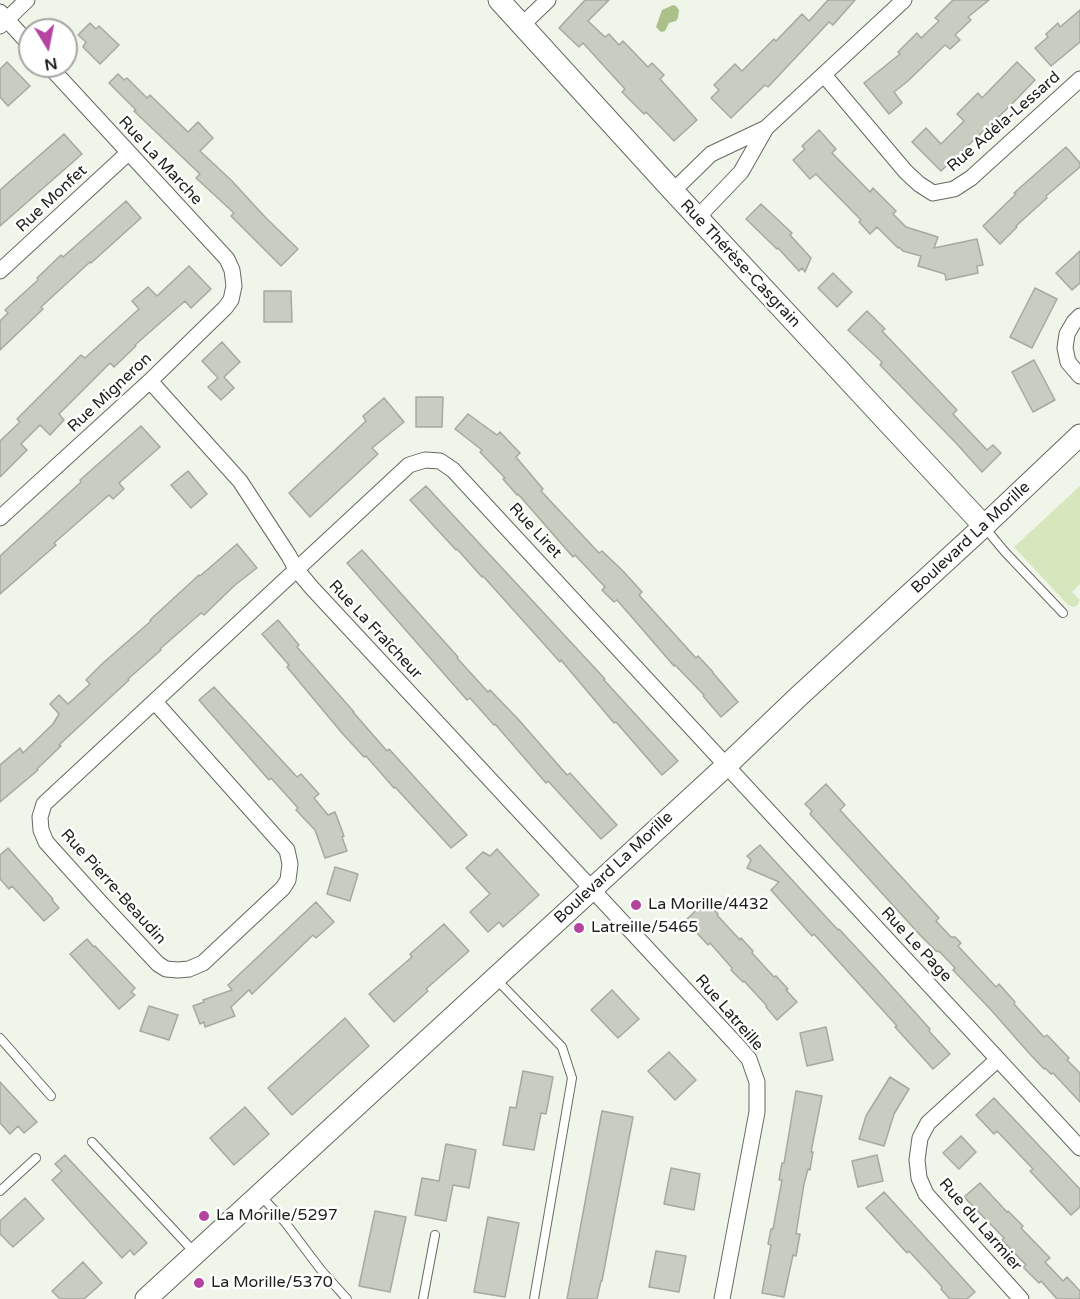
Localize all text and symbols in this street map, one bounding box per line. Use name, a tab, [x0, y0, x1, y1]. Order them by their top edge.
north arrow	[18, 18, 78, 78]
text: N	[43, 53, 59, 75]
street label: Rue Adéla-Lessard	[944, 68, 1064, 176]
street label: Rue La Marche	[114, 113, 206, 209]
street label: Rue Monfet	[13, 161, 91, 237]
street label: Rue Thérèse-Casgrain	[676, 196, 804, 332]
street label: Rue Migneron	[64, 349, 156, 437]
street label: Boulevard La Morille	[908, 478, 1034, 598]
street label: Rue Liret	[505, 499, 565, 563]
street label: Rue La Fraîcheur	[324, 577, 426, 683]
street label: Boulevard La Morille	[551, 808, 677, 928]
street label: Rue Pierre-Beaudin	[56, 826, 170, 948]
place label: La Morille/4432	[648, 895, 769, 915]
marker: La Morille/4432	[629, 898, 643, 912]
street label: Rue Le Page	[876, 904, 956, 986]
place label: Latreille/5465	[591, 918, 698, 938]
marker: Latreille/5465	[572, 921, 586, 935]
street label: Rue Latreille	[691, 971, 767, 1055]
street label: Rue du Larmier	[935, 1175, 1025, 1275]
place label: La Morille/5297	[216, 1206, 338, 1226]
marker: La Morille/5297	[197, 1209, 211, 1223]
place label: La Morille/5370	[211, 1273, 333, 1293]
marker: La Morille/5370	[192, 1276, 206, 1290]

